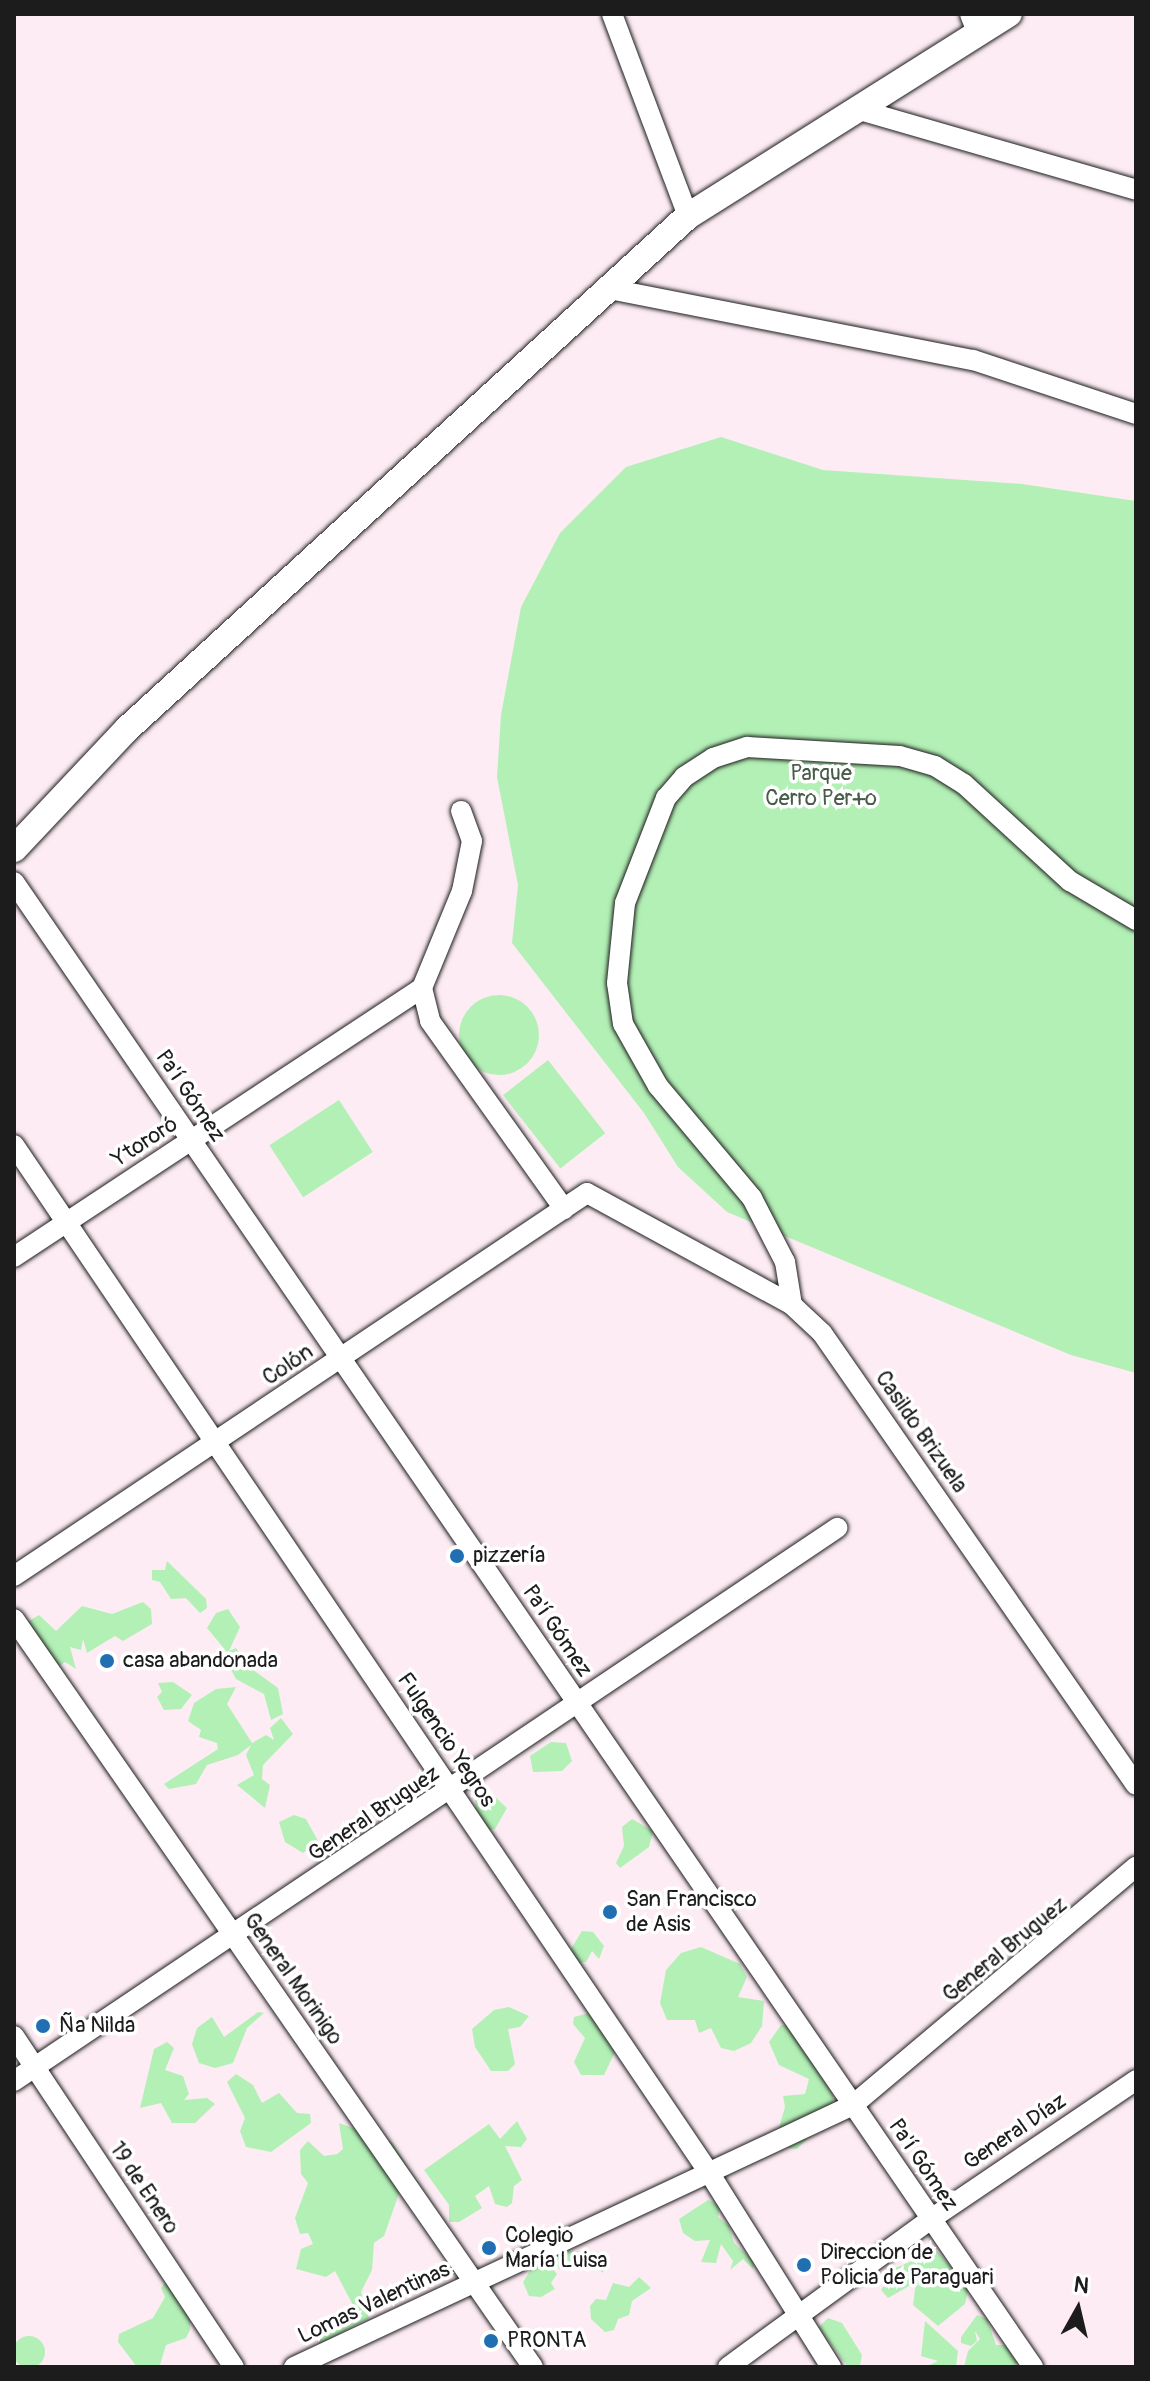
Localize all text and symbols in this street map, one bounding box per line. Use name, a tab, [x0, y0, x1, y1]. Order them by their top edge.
park label: Parque Cerro Per+o	[765, 760, 877, 812]
street label: Pa'í Gómez	[150, 1045, 230, 1147]
street label: Ytororó	[107, 1111, 183, 1173]
street label: Colón	[258, 1339, 318, 1391]
street label: Casildo Brizuela	[869, 1366, 973, 1498]
place label: pizzería	[473, 1543, 545, 1569]
marker: pizzería	[448, 1547, 466, 1565]
street label: Pa'í Gómez	[517, 1580, 597, 1682]
place label: casa abandonada	[123, 1648, 278, 1674]
marker: casa abandonada	[98, 1652, 116, 1670]
street label: Fulgencio Yegros	[391, 1668, 501, 1812]
street label: General Bruguez	[304, 1761, 444, 1867]
place label: San Francisco de Asis	[626, 1886, 757, 1938]
street label: General Bruguez	[938, 1892, 1072, 2008]
marker: San Francisco de Asis	[601, 1903, 619, 1921]
street label: General Morinigo	[238, 1908, 348, 2050]
place label: Ña Nilda	[59, 2013, 135, 2039]
marker: Ña Nilda	[34, 2017, 52, 2035]
street label: General Díaz	[959, 2088, 1071, 2176]
street label: Pa'í Gómez	[883, 2114, 963, 2216]
street label: 19 de Enero	[104, 2137, 184, 2239]
place label: Colegio María Luisa	[505, 2222, 608, 2274]
marker: Colegio María Luisa	[480, 2239, 498, 2257]
place label: Direccion de Policia de Paraguari	[820, 2239, 994, 2290]
street label: Lomas Valentinas	[294, 2256, 454, 2350]
marker: Direccion de Policia de Paraguari	[795, 2256, 813, 2274]
north arrow	[1038, 2269, 1118, 2349]
text: N	[1072, 2270, 1091, 2300]
place label: PRONTA	[507, 2328, 587, 2354]
marker: PRONTA	[482, 2332, 500, 2350]

